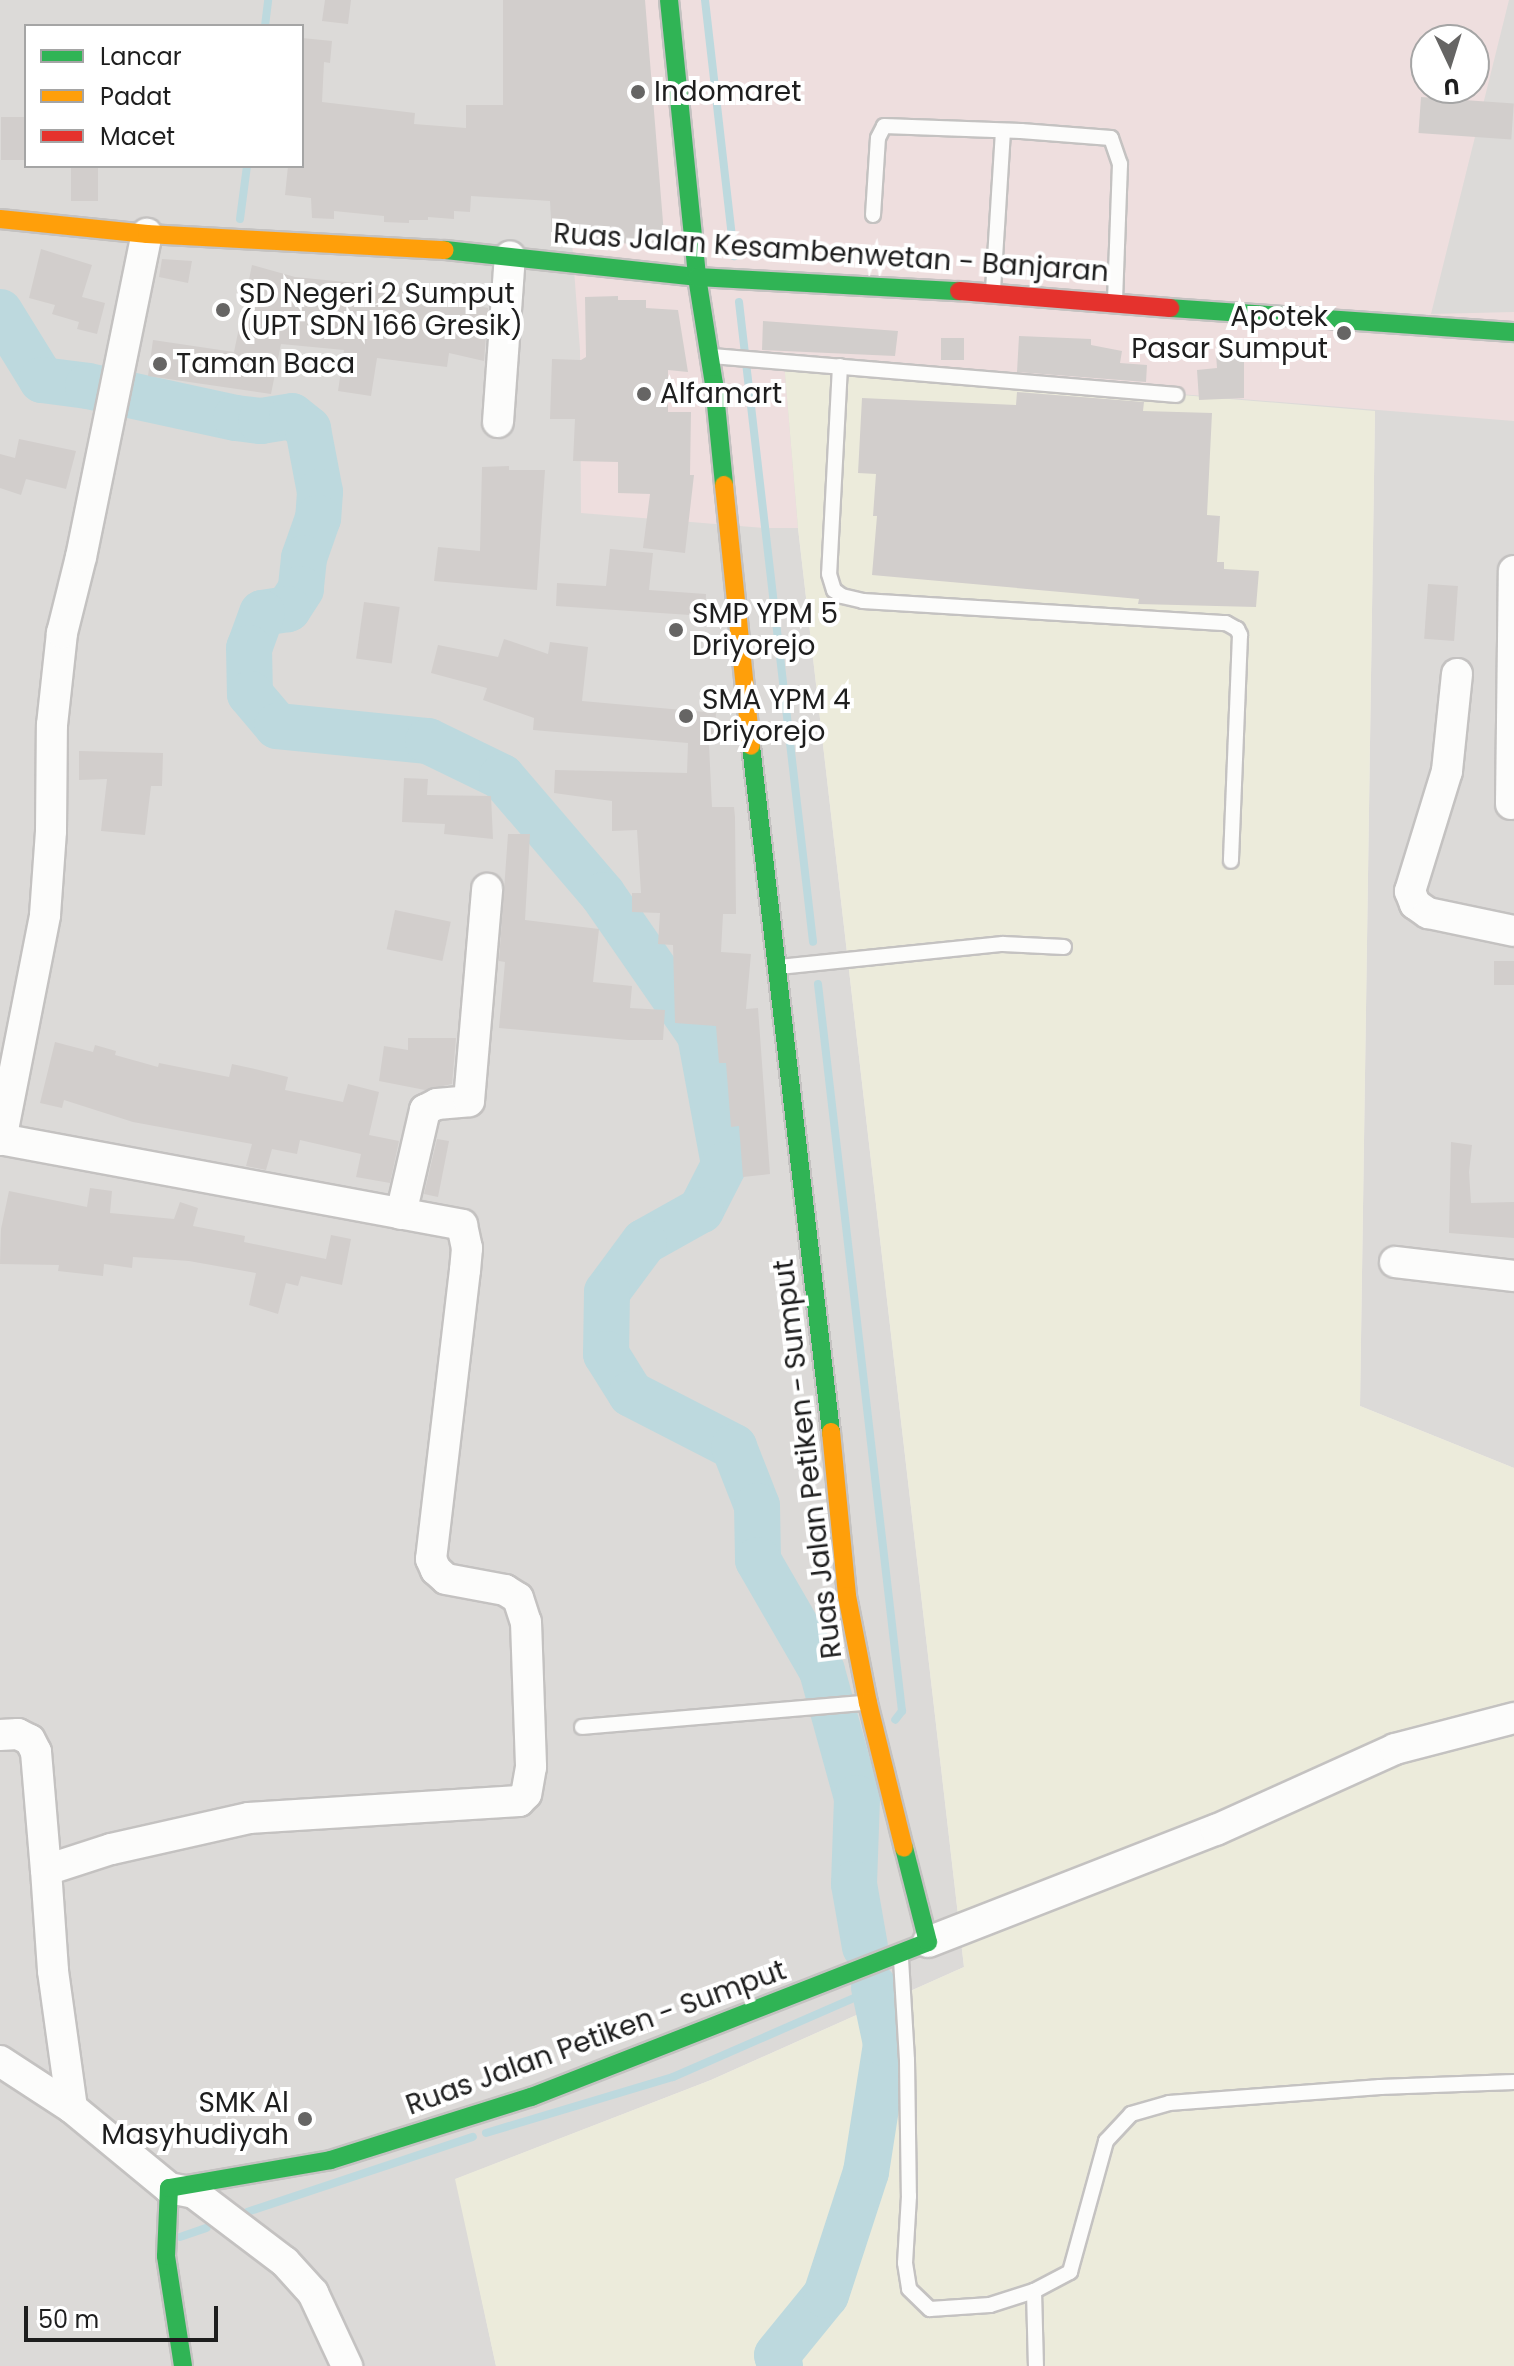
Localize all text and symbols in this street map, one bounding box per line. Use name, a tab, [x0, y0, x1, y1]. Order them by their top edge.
legend	[24, 24, 304, 168]
north arrow	[1410, 24, 1490, 104]
text: Lancar	[100, 40, 182, 73]
text: U	[1443, 70, 1460, 102]
place label: Indomaret	[654, 75, 801, 109]
text: Padat	[100, 80, 171, 113]
marker: Indomaret	[629, 83, 647, 101]
text: Macet	[100, 120, 175, 153]
street label: Ruas Jalan Kesambenwetan - Banjaran	[552, 217, 1110, 289]
place label: SD Negeri 2 Sumput (UPT SDN 166 Gresik)	[239, 277, 523, 343]
place label: Apotek Pasar Sumput	[1131, 300, 1328, 366]
marker: SD Negeri 2 Sumput (UPT SDN 166 Gresik)	[214, 301, 232, 319]
marker: Apotek Pasar Sumput	[1335, 324, 1353, 342]
place label: Taman Baca	[176, 347, 355, 381]
marker: Taman Baca	[151, 355, 169, 373]
place label: Alfamart	[660, 377, 782, 411]
marker: Alfamart	[635, 385, 653, 403]
place label: SMP YPM 5 Driyorejo	[692, 597, 838, 663]
marker: SMP YPM 5 Driyorejo	[667, 621, 685, 639]
place label: SMA YPM 4 Driyorejo	[702, 683, 851, 749]
marker: SMA YPM 4 Driyorejo	[677, 707, 695, 725]
street label: Ruas Jalan Petiken - Sumput	[767, 1257, 849, 1661]
street label: Ruas Jalan Petiken - Sumput	[401, 1953, 791, 2123]
place label: SMK Al Masyhudiyah	[101, 2086, 289, 2152]
marker: SMK Al Masyhudiyah	[296, 2110, 314, 2128]
scale bar	[28, 2290, 222, 2340]
text: 50 m	[38, 2303, 99, 2336]

